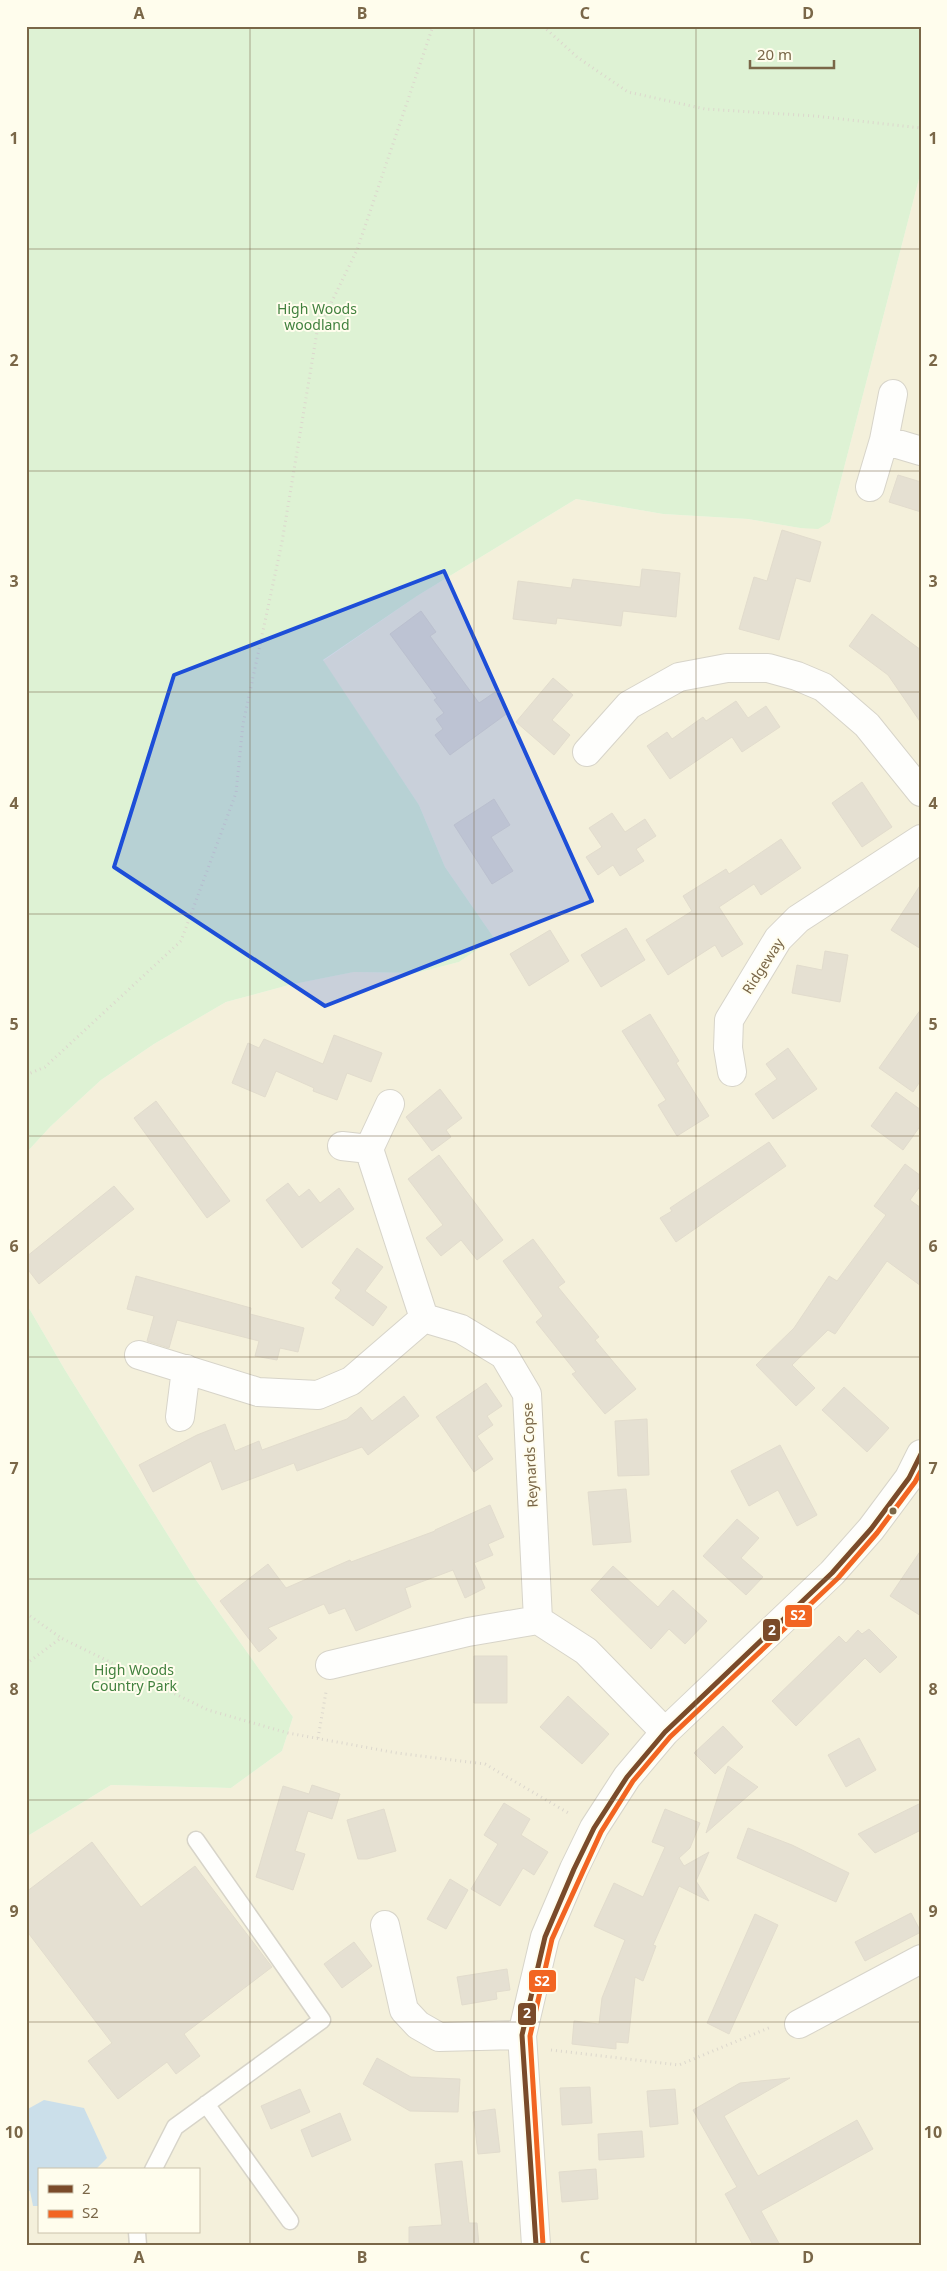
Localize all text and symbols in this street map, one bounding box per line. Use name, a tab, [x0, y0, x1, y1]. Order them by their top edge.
text: A	[133, 2, 145, 24]
text: B	[357, 2, 367, 24]
text: C	[580, 2, 590, 24]
text: D	[802, 2, 814, 24]
scale bar	[750, 38, 833, 70]
text: 20 m	[757, 44, 792, 64]
text: 1	[9, 127, 19, 149]
text: 1	[928, 127, 938, 149]
park label: High Woods woodland	[277, 299, 357, 334]
text: 2	[9, 349, 19, 371]
text: 2	[928, 349, 938, 371]
text: 3	[9, 570, 19, 592]
text: 3	[928, 570, 938, 592]
text: 4	[9, 792, 19, 814]
text: 4	[928, 792, 938, 814]
street label: Ridgeway	[737, 933, 788, 997]
text: 5	[9, 1013, 19, 1035]
text: 5	[928, 1013, 938, 1035]
text: 6	[9, 1235, 19, 1257]
text: 6	[928, 1235, 938, 1257]
street label: Reynards Copse	[517, 1402, 542, 1508]
text: 7	[9, 1457, 19, 1479]
text: 7	[928, 1457, 938, 1479]
unlabelled marker	[888, 1506, 898, 1516]
line badge: S2	[784, 1604, 813, 1628]
text: S2	[790, 1605, 806, 1624]
line badge: 2	[762, 1618, 781, 1642]
text: 2	[768, 1620, 776, 1639]
park label: High Woods Country Park	[91, 1660, 177, 1695]
text: 8	[9, 1678, 19, 1700]
text: 8	[928, 1678, 938, 1700]
text: 9	[9, 1900, 19, 1922]
text: 9	[928, 1900, 938, 1922]
line badge: S2	[528, 1969, 557, 1993]
text: S2	[534, 1971, 550, 1990]
line badge: 2	[517, 2002, 537, 2026]
text: 2	[523, 2003, 531, 2022]
text: 10	[5, 2121, 23, 2143]
text: 10	[924, 2121, 942, 2143]
legend	[38, 2168, 200, 2234]
text: 2	[82, 2178, 91, 2198]
text: S2	[82, 2202, 99, 2222]
text: A	[133, 2246, 145, 2268]
text: B	[357, 2246, 367, 2268]
text: C	[580, 2246, 590, 2268]
text: D	[802, 2246, 814, 2268]

